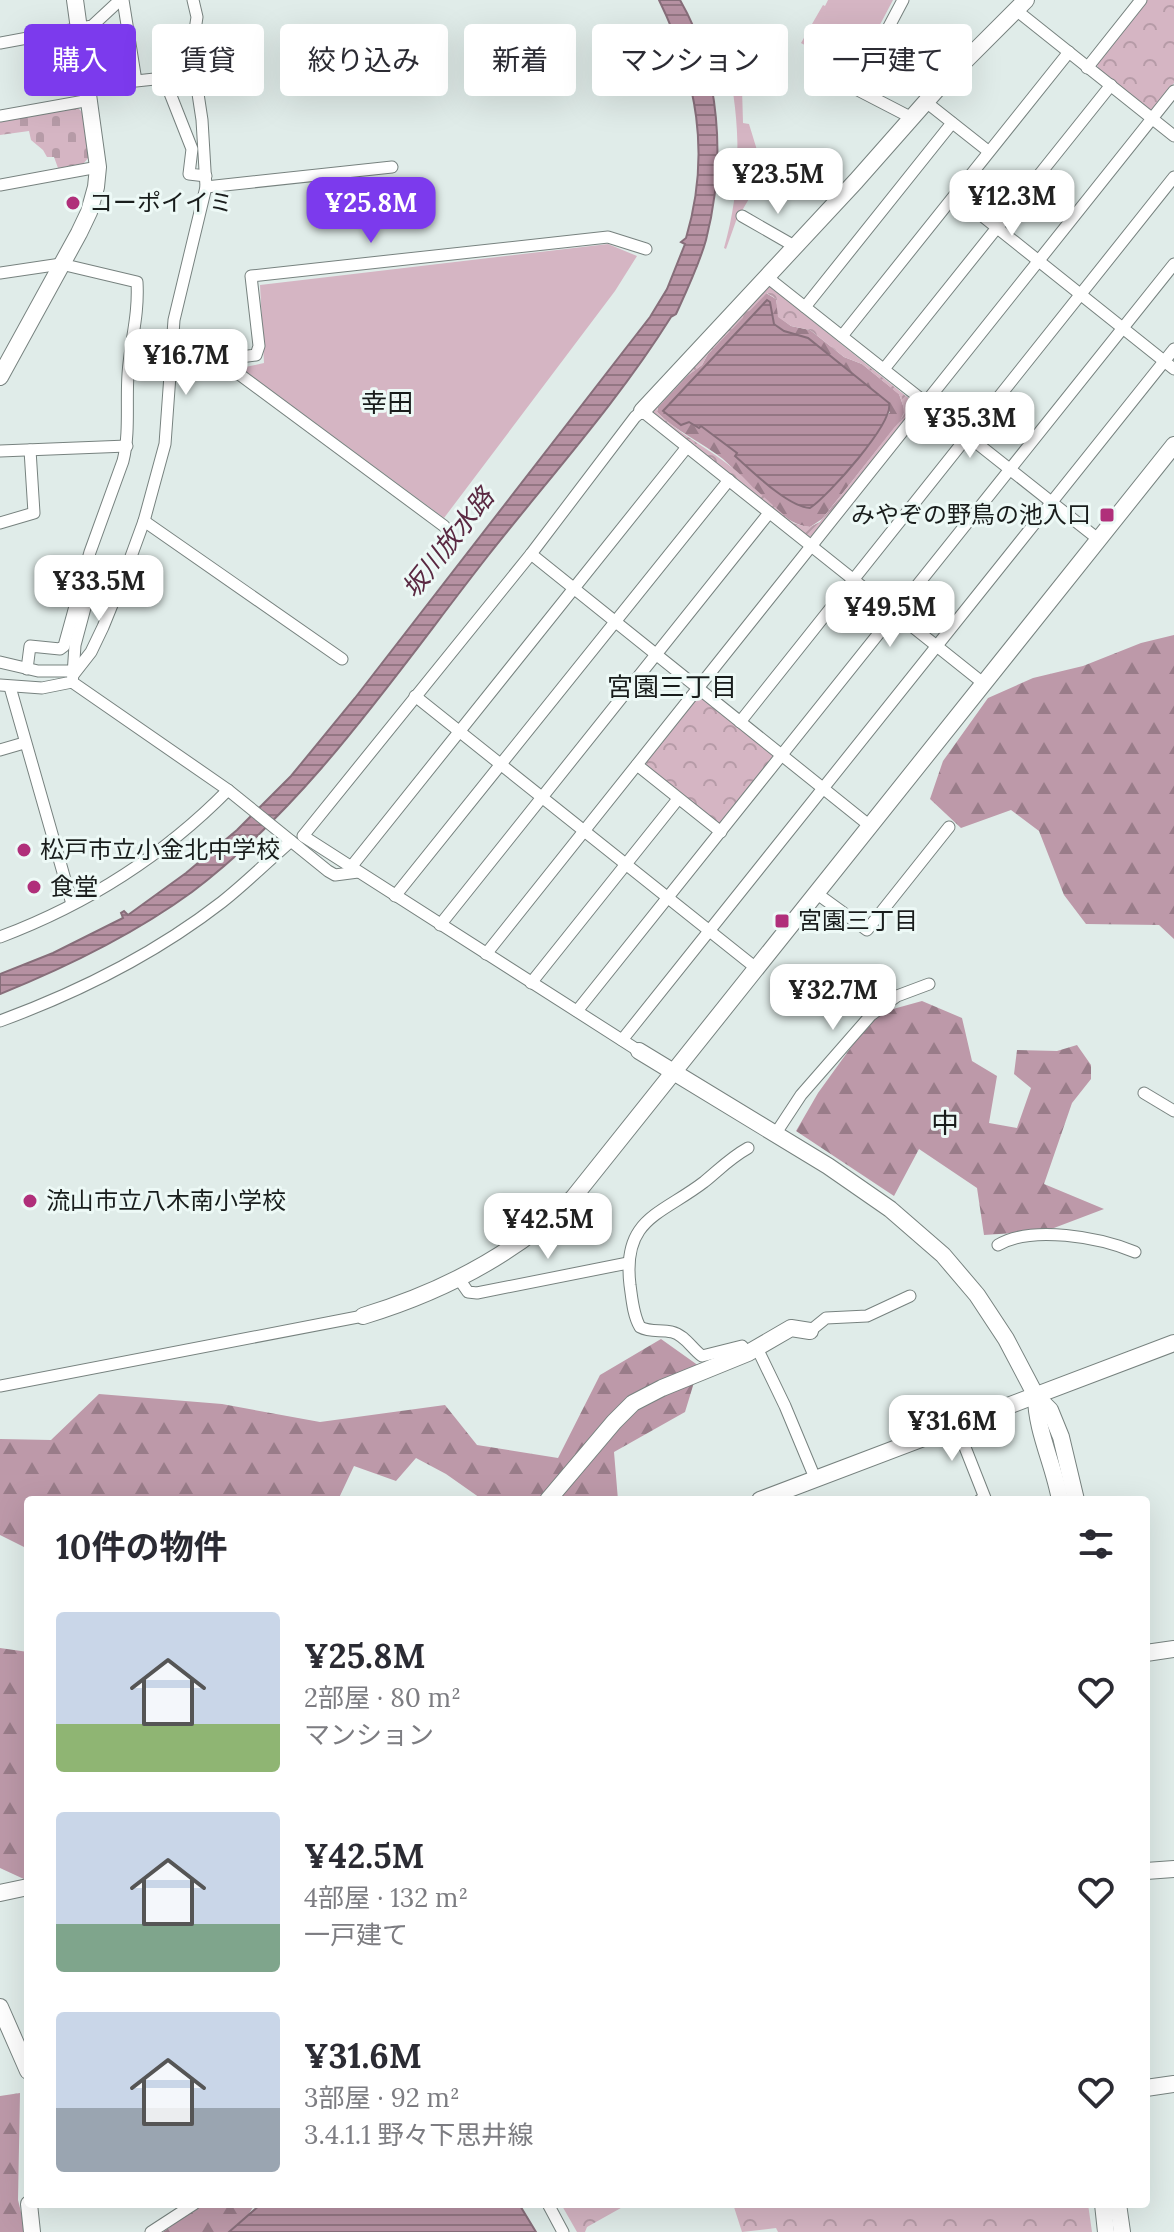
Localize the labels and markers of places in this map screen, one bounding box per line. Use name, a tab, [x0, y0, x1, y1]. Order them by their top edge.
pin: ¥23.5M	[713, 148, 843, 216]
pin: ¥12.3M	[947, 170, 1077, 238]
pin: ¥25.8M	[306, 177, 436, 245]
place label: コーポイイミ	[89, 187, 233, 218]
marker: コーポイイミ	[64, 194, 82, 212]
pin: ¥16.7M	[121, 329, 251, 397]
pin: ¥35.3M	[905, 392, 1035, 460]
place label: みやぞの野鳥の池入口	[851, 499, 1091, 530]
marker: みやぞの野鳥の池入口	[1098, 506, 1116, 524]
pin: ¥33.5M	[34, 555, 164, 623]
pin: ¥49.5M	[825, 581, 955, 649]
place label: 松戸市立小金北中学校	[40, 834, 280, 865]
marker: 松戸市立小金北中学校	[15, 841, 33, 859]
place label: 食堂	[50, 871, 98, 902]
marker: 食堂	[25, 878, 43, 896]
place label: 宮園三丁目	[798, 905, 918, 936]
marker: 宮園三丁目	[773, 912, 791, 930]
pin: ¥32.7M	[768, 964, 898, 1032]
place label: 流山市立八木南小学校	[46, 1185, 286, 1216]
marker: 流山市立八木南小学校	[21, 1192, 39, 1210]
pin: ¥42.5M	[483, 1193, 613, 1261]
pin: ¥31.6M	[887, 1395, 1017, 1463]

